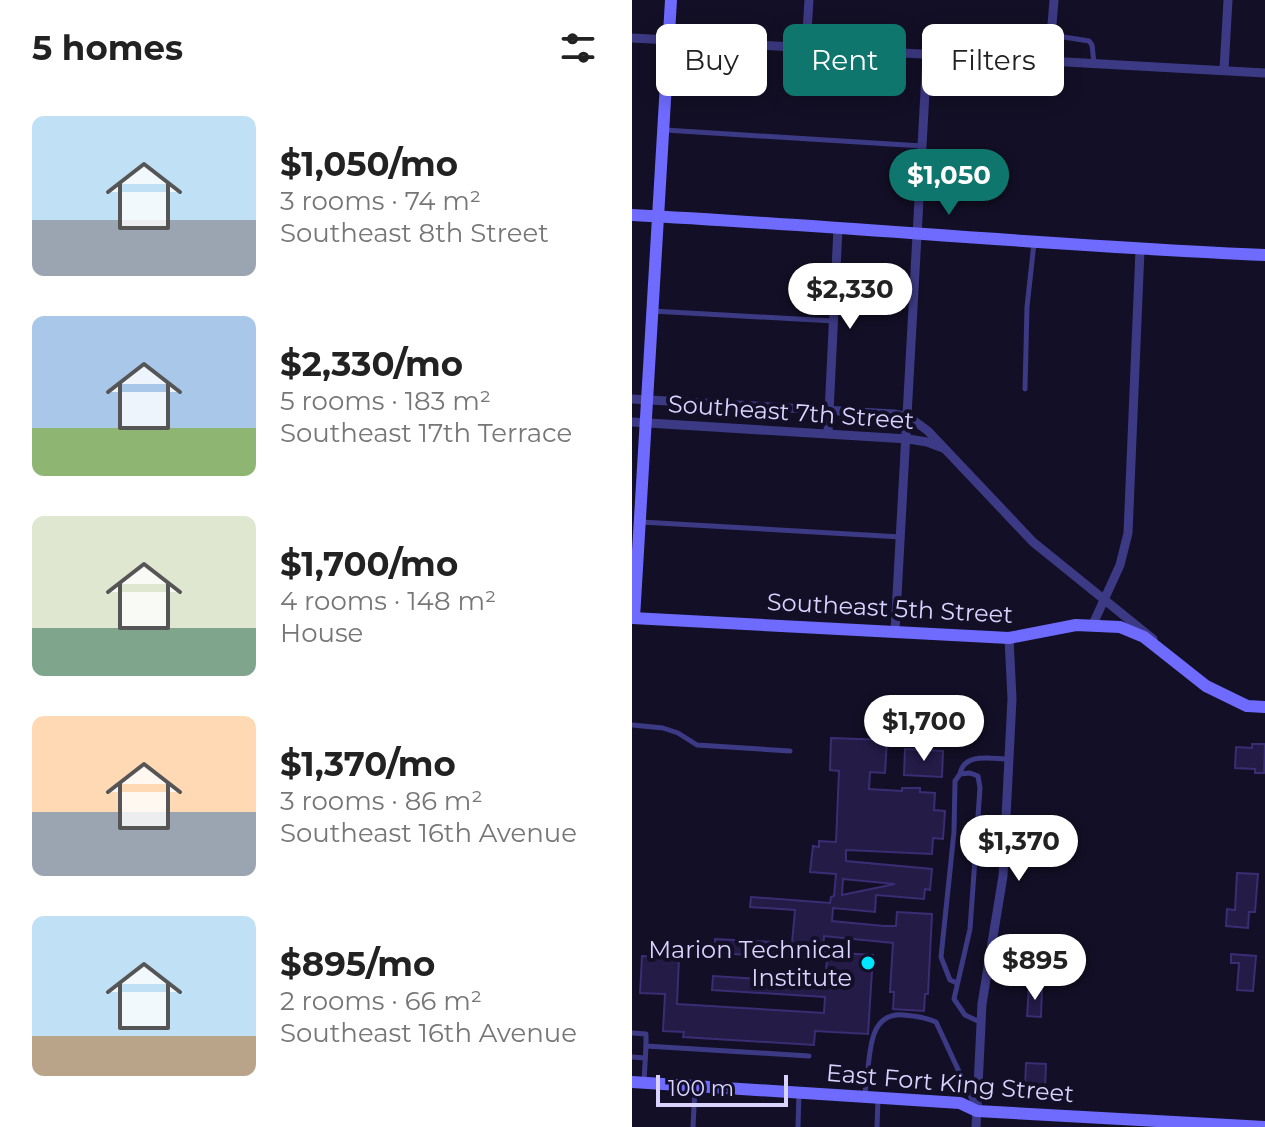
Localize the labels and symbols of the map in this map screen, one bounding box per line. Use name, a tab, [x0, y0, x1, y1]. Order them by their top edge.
pin: $1,050	[884, 149, 1014, 217]
pin: $2,330	[785, 263, 915, 331]
street label: Southeast 7th Street	[667, 389, 915, 435]
street label: Southeast 5th Street	[766, 587, 1014, 629]
pin: $1,700	[859, 695, 989, 763]
pin: $1,370	[954, 815, 1084, 883]
pin: $895	[988, 934, 1082, 1002]
place label: Marion Technical Institute	[648, 935, 852, 992]
marker: Marion Technical Institute	[859, 954, 877, 972]
street label: East Fort King Street	[825, 1058, 1075, 1108]
scale bar	[656, 1071, 788, 1107]

